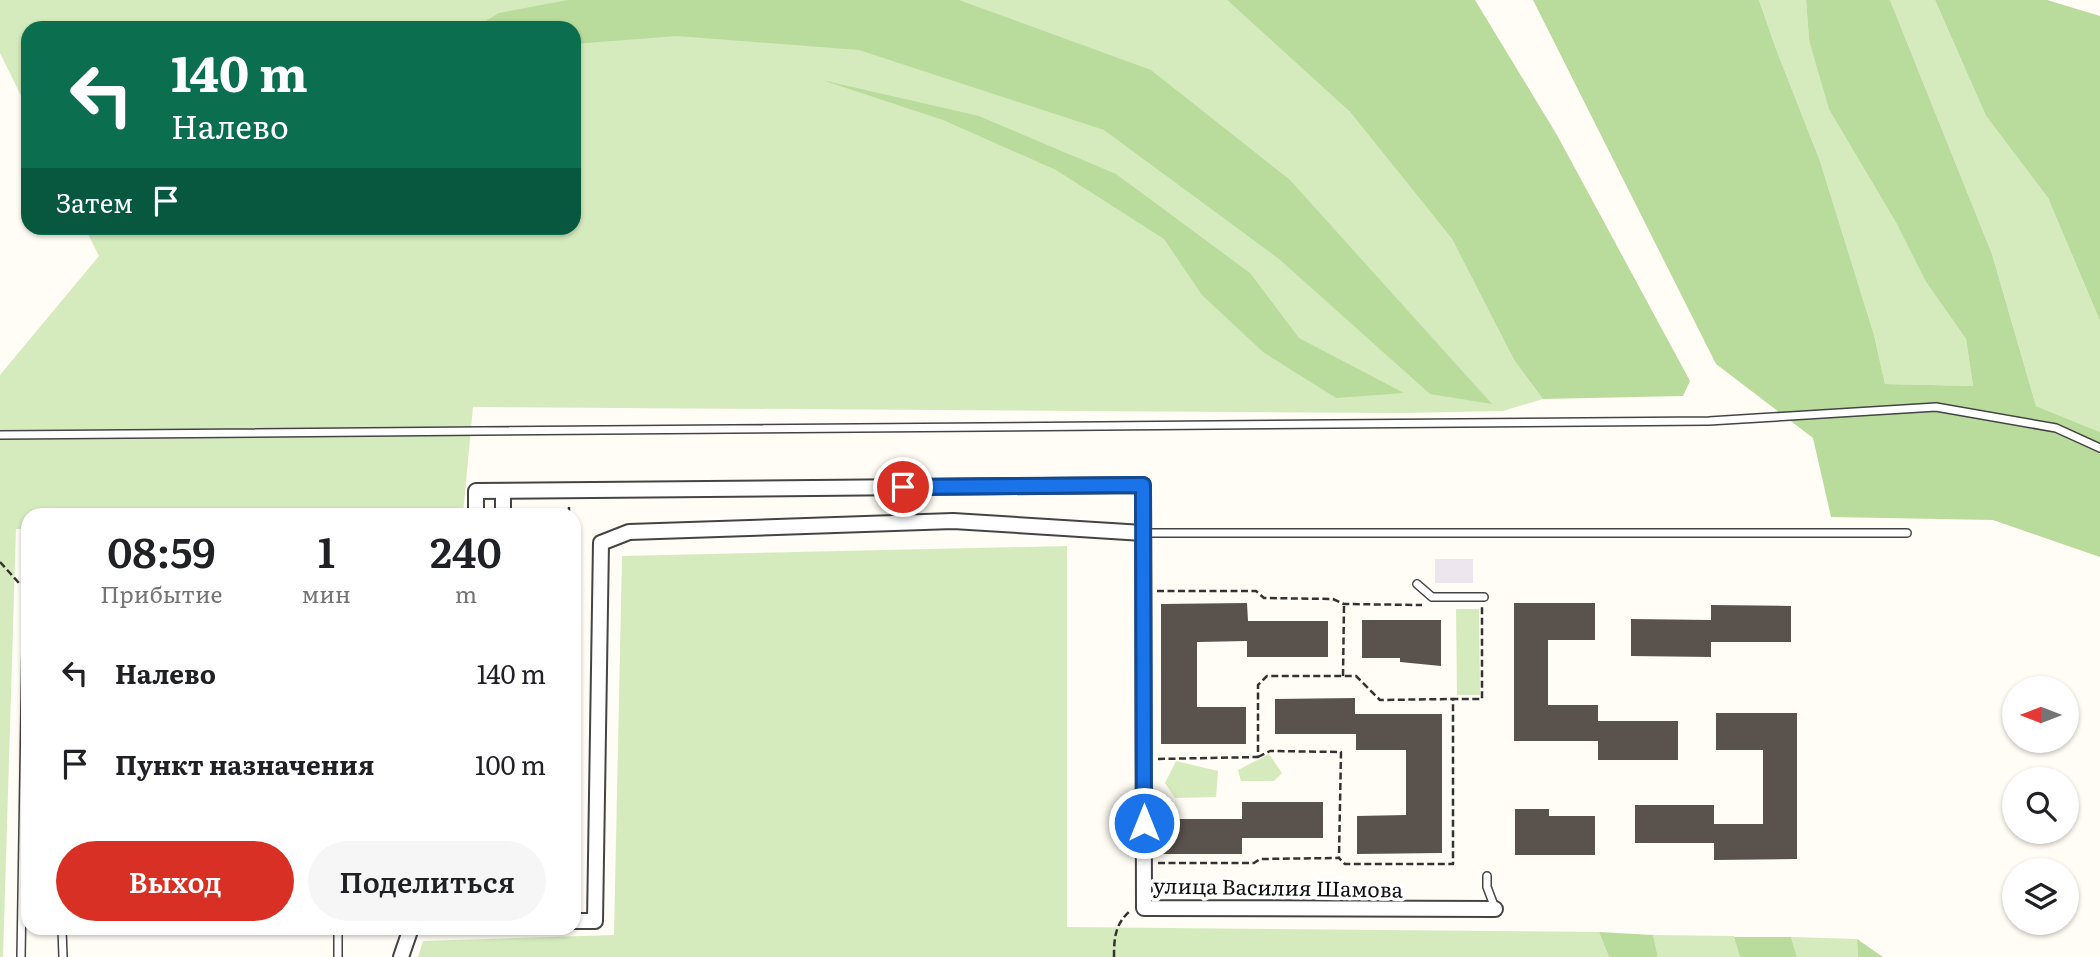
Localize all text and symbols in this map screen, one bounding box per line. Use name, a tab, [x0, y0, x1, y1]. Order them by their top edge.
text: 140 m	[171, 34, 308, 107]
icon: left	[56, 49, 147, 140]
text: Налево	[171, 101, 289, 149]
text: Затем	[56, 182, 133, 221]
icon: arrive	[147, 182, 185, 220]
pin	[873, 457, 933, 517]
icon: arrive	[884, 468, 922, 506]
text: 08:59	[107, 519, 216, 581]
text: 1	[318, 519, 335, 581]
text: 240	[430, 519, 502, 581]
text: Прибытие	[100, 576, 223, 610]
text: мин	[302, 576, 351, 610]
text: m	[455, 576, 477, 610]
text: Налево	[115, 653, 216, 692]
text: 140 m	[477, 653, 546, 692]
icon: left	[56, 654, 94, 692]
north arrow	[2002, 676, 2079, 752]
map controls	[2002, 676, 2079, 935]
text: Пункт назначения	[115, 744, 374, 783]
text: 100 m	[475, 744, 546, 783]
icon: arrive	[56, 745, 94, 783]
button: search	[2002, 767, 2079, 844]
position arrow	[1107, 786, 1181, 860]
button: Выход	[56, 841, 294, 921]
button: Поделиться	[308, 841, 546, 921]
button: layers	[2002, 858, 2079, 935]
street label: улица Василия Шамова	[1153, 868, 1404, 904]

